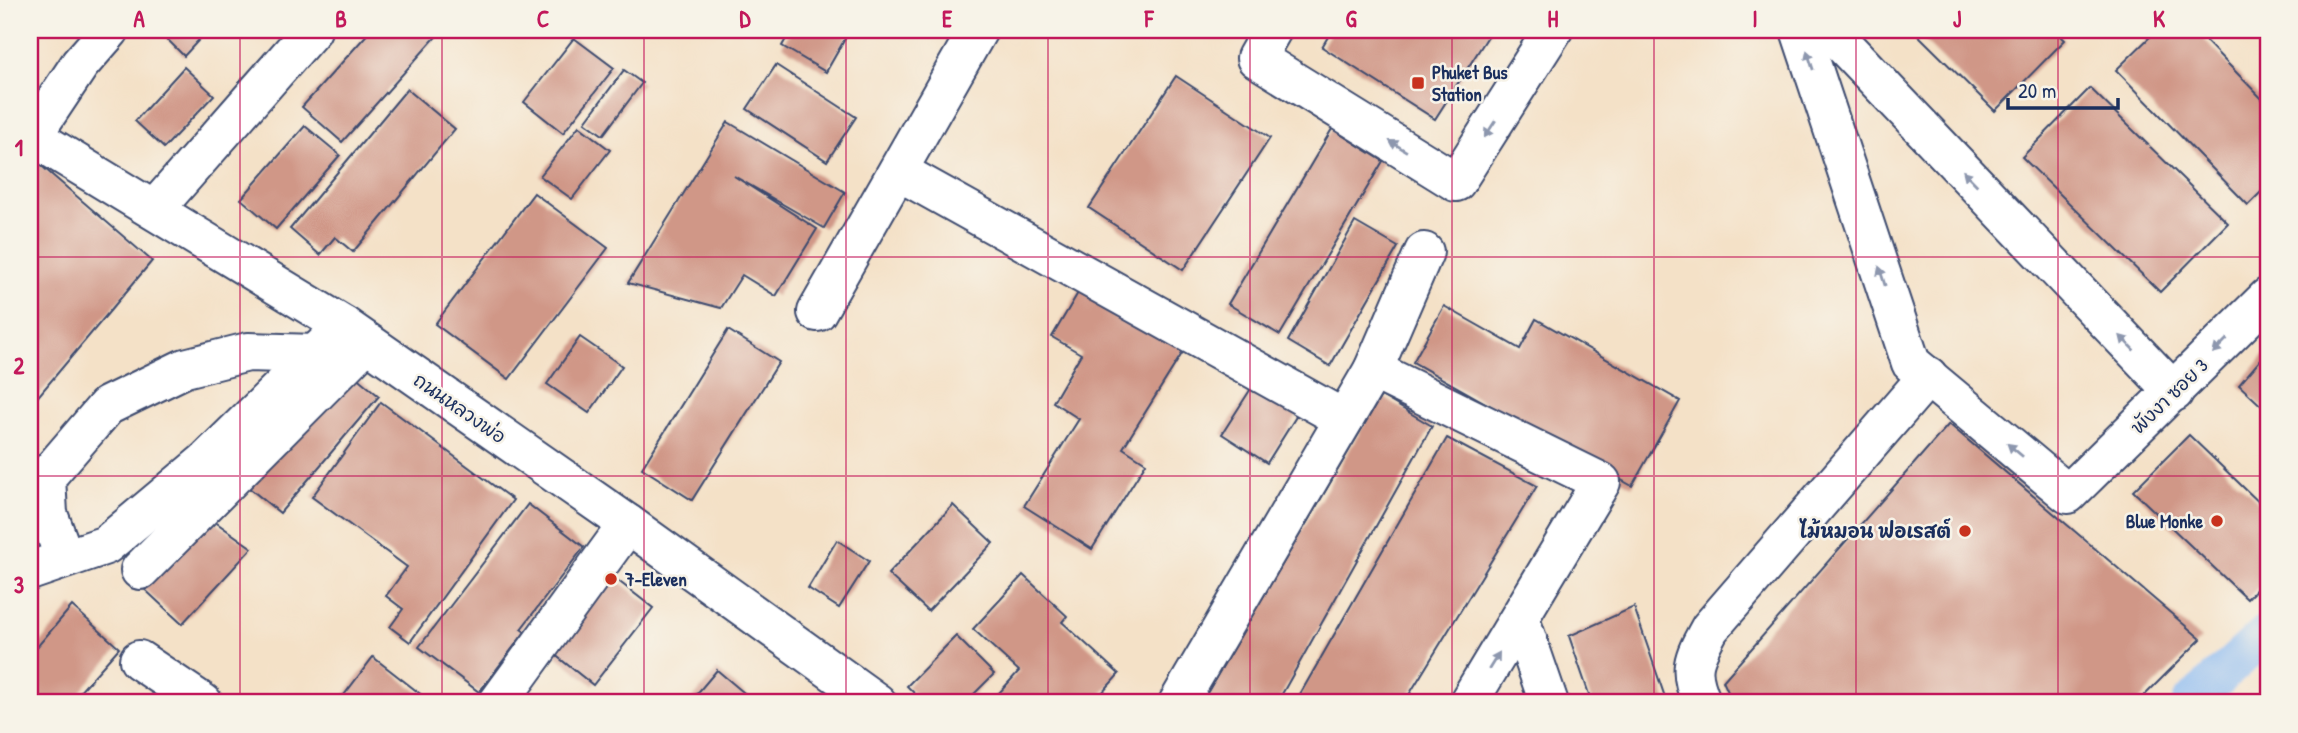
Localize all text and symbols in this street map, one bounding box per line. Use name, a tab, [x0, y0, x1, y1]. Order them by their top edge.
text: A	[133, 3, 145, 34]
text: B	[335, 3, 347, 34]
text: C	[537, 3, 549, 34]
text: D	[740, 3, 752, 34]
text: E	[942, 3, 953, 34]
text: F	[1144, 3, 1155, 34]
text: G	[1345, 3, 1357, 34]
text: H	[1548, 3, 1559, 34]
text: I	[1752, 3, 1758, 34]
text: J	[1953, 3, 1962, 34]
text: K	[2153, 3, 2166, 34]
one-way arrow	[1804, 50, 1815, 71]
place label: Phuket Bus Station	[1432, 59, 1508, 107]
scale bar	[2008, 66, 2118, 110]
marker: Phuket Bus Station	[1410, 75, 1426, 91]
text: 20 m	[2018, 76, 2056, 105]
one-way arrow	[1484, 119, 1497, 138]
text: 1	[15, 132, 23, 163]
one-way arrow	[1389, 139, 1408, 152]
one-way arrow	[1963, 170, 1979, 187]
one-way arrow	[1876, 266, 1887, 287]
one-way arrow	[2119, 335, 2135, 352]
one-way arrow	[2212, 338, 2228, 354]
text: 2	[14, 350, 25, 381]
street label: พังงา ซอย 3	[2125, 353, 2213, 439]
street label: ถนนหลวงพ่อ	[409, 367, 511, 449]
one-way arrow	[2007, 443, 2024, 458]
place label: Blue Monke	[2126, 508, 2203, 534]
marker: Blue Monke	[2209, 513, 2225, 529]
place label: ไม้หมอน ฟอเรสต์	[1798, 518, 1951, 544]
marker: ไม้หมอน ฟอเรสต์	[1957, 523, 1973, 539]
place label: 7-Eleven	[624, 566, 687, 592]
text: 3	[14, 569, 24, 600]
marker: 7-Eleven	[603, 571, 619, 587]
one-way arrow	[1488, 652, 1501, 671]

